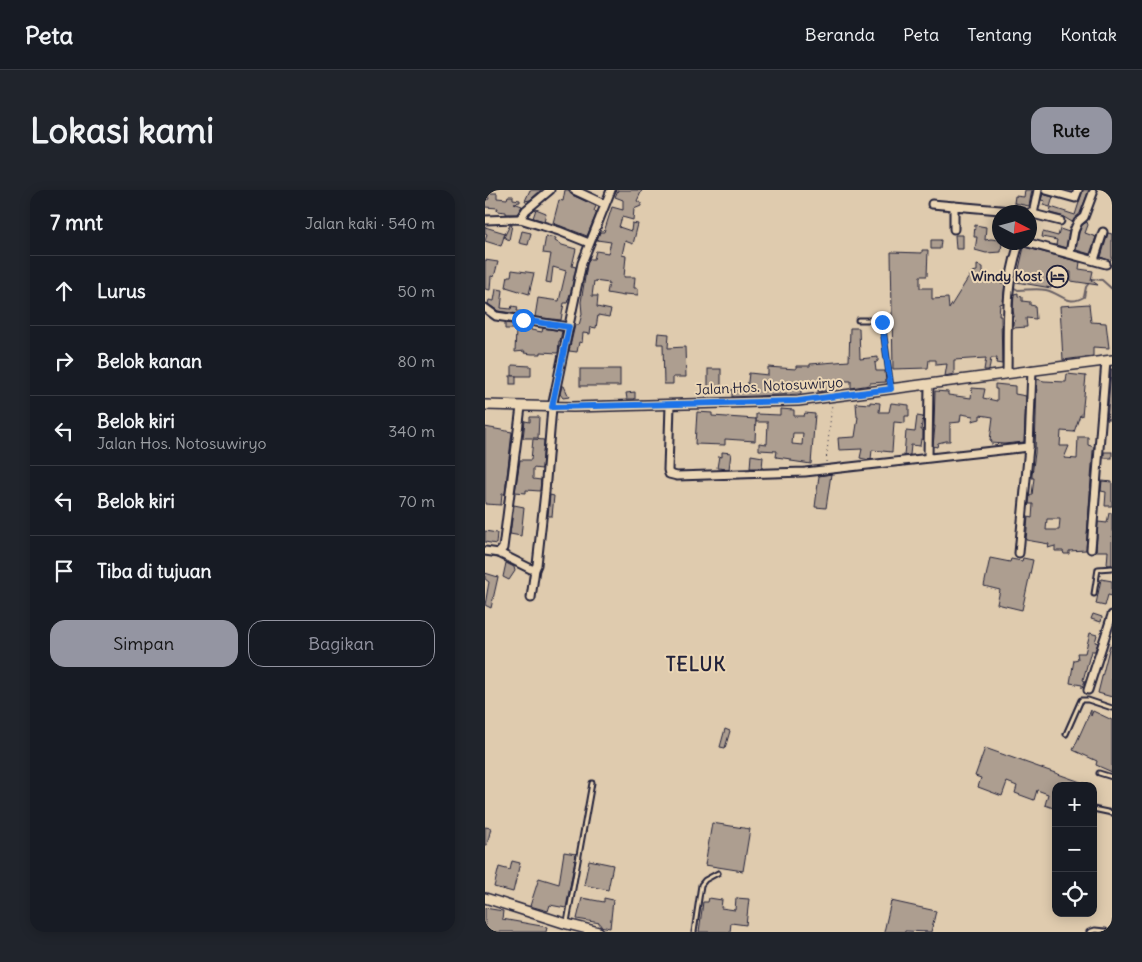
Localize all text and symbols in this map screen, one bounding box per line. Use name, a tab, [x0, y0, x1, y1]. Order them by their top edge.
text: Peta	[25, 20, 73, 50]
text: Beranda	[805, 23, 875, 46]
text: Peta	[903, 23, 939, 46]
text: Tentang	[967, 23, 1032, 46]
text: Kontak	[1060, 23, 1117, 46]
button: Rute	[1031, 107, 1112, 154]
text: Lokasi kami	[30, 108, 214, 152]
north arrow	[992, 205, 1037, 250]
text: 7 mnt	[50, 209, 103, 236]
text: Jalan kaki · 540 m	[305, 213, 435, 233]
hotel icon: Windy Kost	[1046, 264, 1070, 288]
place label: Windy Kost	[971, 267, 1042, 285]
icon: ahead	[50, 277, 78, 305]
text: Lurus	[97, 279, 146, 303]
text: 50 m	[397, 281, 435, 301]
route start	[512, 309, 535, 332]
route end	[871, 311, 894, 334]
icon: right	[50, 347, 78, 375]
text: Belok kanan	[97, 349, 202, 373]
text: 80 m	[397, 351, 435, 371]
street label: Jalan Hos. Notosuwiryo	[694, 373, 844, 399]
text: Belok kiri	[97, 409, 175, 433]
icon: left	[50, 417, 78, 445]
text: 340 m	[388, 421, 435, 441]
text: Jalan Hos. Notosuwiryo	[97, 433, 266, 453]
icon: left	[50, 487, 78, 515]
text: Belok kiri	[97, 489, 175, 513]
text: 70 m	[399, 491, 435, 511]
icon: arrive	[50, 557, 78, 585]
text: Tiba di tujuan	[97, 559, 212, 583]
button: Simpan	[50, 620, 238, 667]
button: Bagikan	[248, 620, 435, 667]
district label: TELUK	[666, 652, 726, 676]
map controls	[1052, 782, 1097, 917]
button: +	[1052, 782, 1097, 827]
button: −	[1052, 827, 1097, 872]
button: locate	[1052, 872, 1097, 917]

